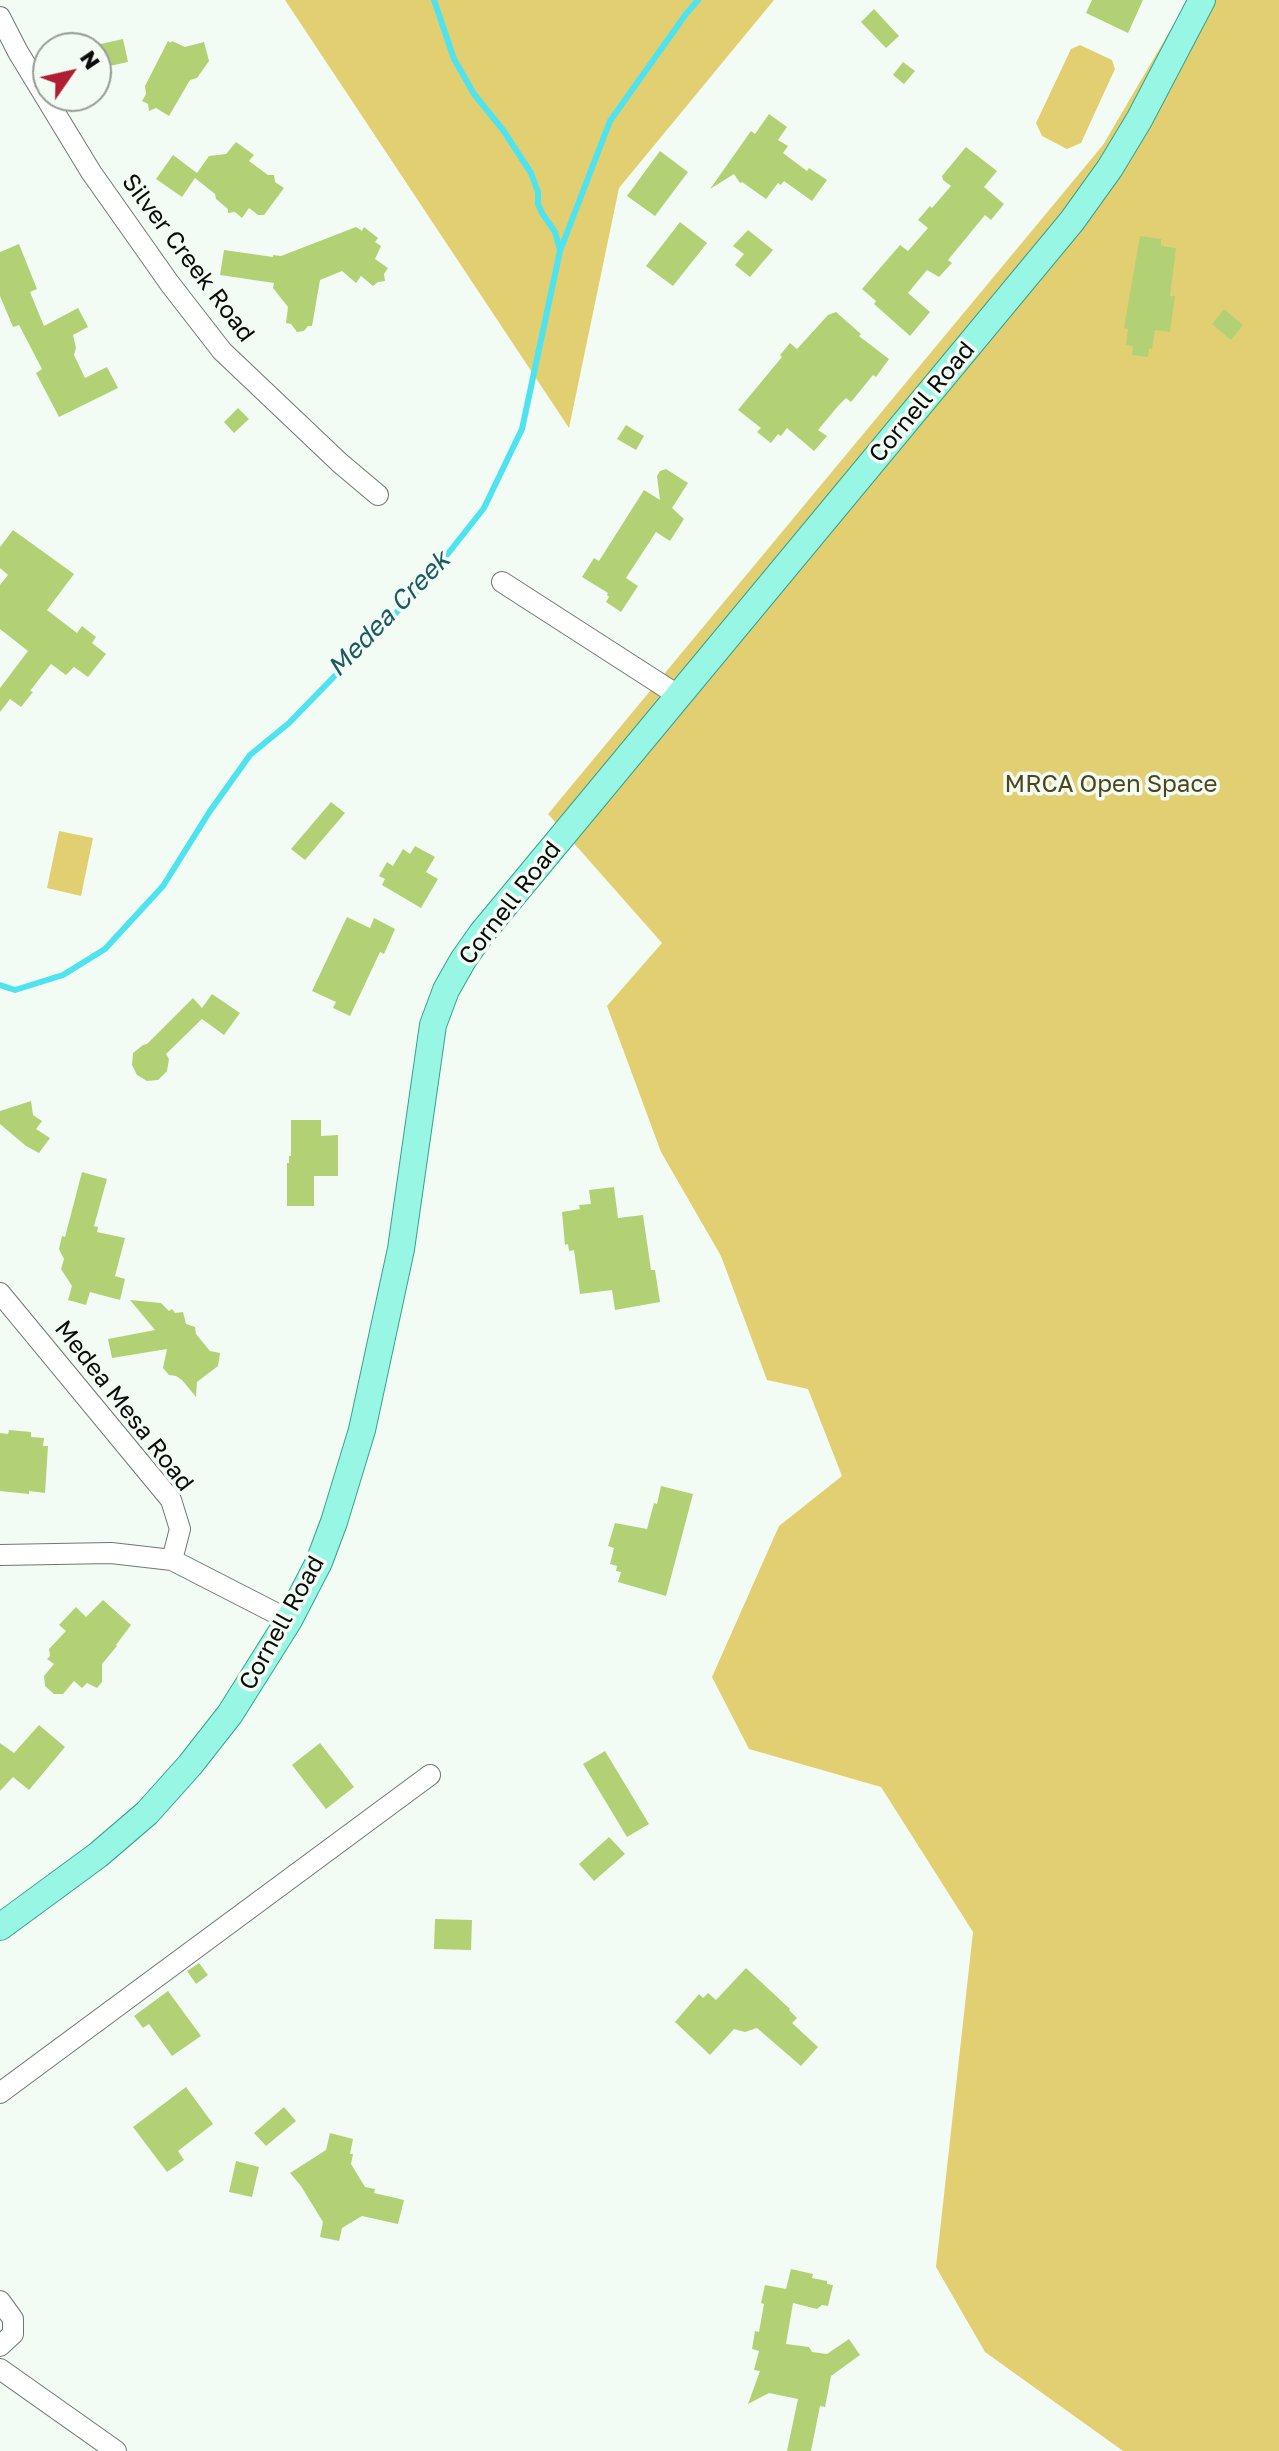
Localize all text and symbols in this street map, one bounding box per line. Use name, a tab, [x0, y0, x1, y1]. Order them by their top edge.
north arrow	[32, 32, 112, 112]
text: N	[75, 45, 107, 74]
street label: Silver Creek Road	[115, 168, 261, 348]
street label: Cornell Road	[863, 336, 981, 468]
water label: Medea Creek	[321, 545, 457, 683]
park label: MRCA Open Space	[1005, 770, 1217, 798]
street label: Cornell Road	[453, 835, 567, 971]
street label: Medea Mesa Road	[48, 1315, 200, 1497]
street label: Cornell Road	[233, 1551, 331, 1695]

